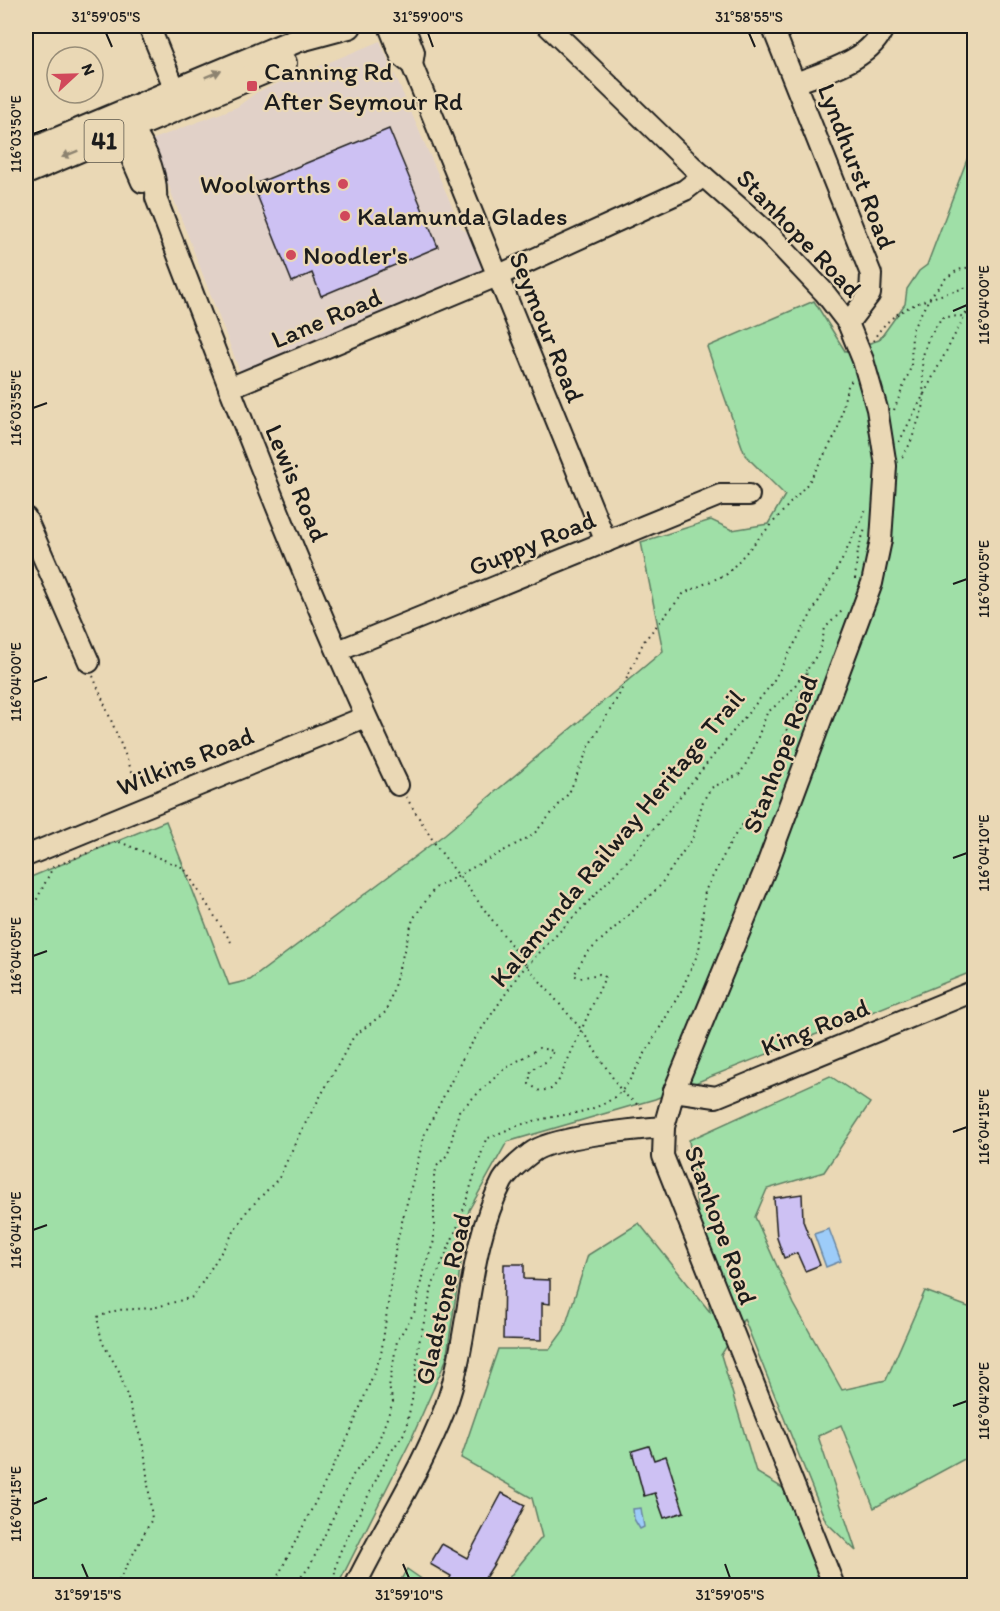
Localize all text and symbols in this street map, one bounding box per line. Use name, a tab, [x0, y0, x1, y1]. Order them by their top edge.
text: 31°59'05"S	[71, 8, 141, 26]
text: 31°59'00"S	[393, 8, 463, 26]
text: 31°58'55"S	[715, 8, 783, 26]
north arrow	[45, 45, 105, 105]
place label: Canning Rd After Seymour Rd	[264, 55, 463, 117]
text: N	[78, 61, 99, 78]
one-way arrow	[204, 69, 222, 78]
marker: Canning Rd After Seymour Rd	[245, 79, 259, 93]
street label: Lyndhurst Road	[811, 79, 903, 253]
text: 116°03'50"E	[7, 95, 25, 173]
road number: 41	[84, 120, 124, 162]
one-way arrow	[61, 150, 79, 160]
street label: Stanhope Road	[730, 162, 868, 304]
place label: Woolworths	[200, 168, 331, 200]
marker: Woolworths	[336, 177, 350, 191]
place label: Kalamunda Glades	[357, 200, 568, 232]
marker: Kalamunda Glades	[338, 209, 352, 223]
place label: Noodler's	[303, 239, 408, 271]
street label: Seymour Road	[502, 247, 592, 408]
marker: Noodler's	[284, 248, 298, 262]
text: 116°04'00"E	[975, 265, 993, 345]
street label: Lane Road	[266, 281, 386, 355]
text: 116°03'55"E	[7, 370, 25, 446]
street label: Lewis Road	[258, 420, 336, 546]
street label: Guppy Road	[464, 503, 601, 583]
text: 116°04'05"E	[975, 540, 993, 618]
text: 116°04'00"E	[7, 642, 25, 722]
street label: Stanhope Road	[735, 670, 825, 837]
street label: Kalamunda Railway Heritage Trail	[483, 682, 751, 994]
street label: Wilkins Road	[112, 719, 258, 803]
text: 116°04'10"E	[975, 814, 993, 892]
text: 116°04'05"E	[7, 917, 25, 995]
street label: King Road	[756, 991, 874, 1063]
text: 116°04'15"E	[975, 1089, 993, 1165]
street label: Stanhope Road	[677, 1141, 765, 1309]
text: 116°04'10"E	[7, 1191, 25, 1269]
street label: Gladstone Road	[408, 1210, 478, 1388]
text: 116°04'20"E	[975, 1362, 993, 1440]
text: 116°04'15"E	[7, 1466, 25, 1542]
text: 31°59'15"S	[55, 1586, 121, 1604]
text: 31°59'10"S	[375, 1586, 443, 1604]
text: 31°59'05"S	[695, 1586, 765, 1604]

